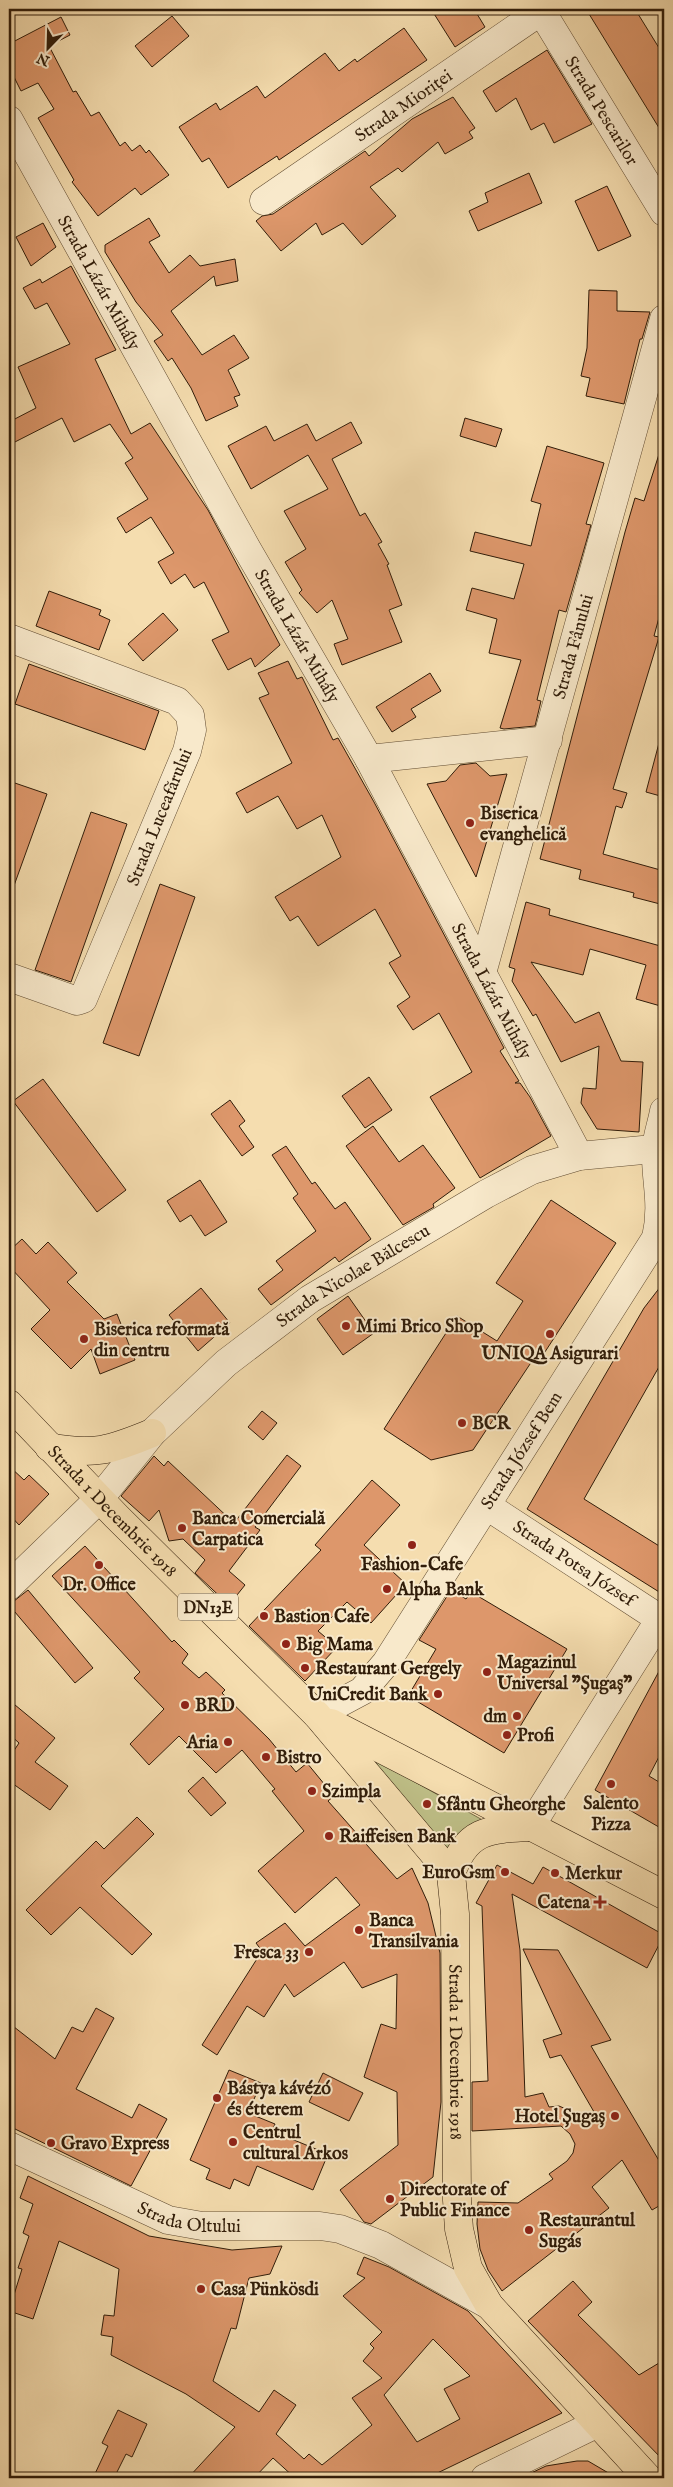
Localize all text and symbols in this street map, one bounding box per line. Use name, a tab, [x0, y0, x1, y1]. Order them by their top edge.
north arrow	[22, 22, 72, 72]
text: N	[34, 48, 53, 70]
street label: Strada Pescarilor	[559, 52, 643, 171]
street label: Strada Mioriței	[351, 65, 458, 148]
street label: Strada Lázár Mihály	[51, 212, 145, 355]
street label: Strada Lázár Mihály	[248, 565, 344, 708]
street label: Strada Fânului	[549, 592, 600, 702]
street label: Strada Luceafărului	[122, 745, 199, 890]
place label: Biserica evanghelică	[480, 803, 568, 847]
marker: Biserica evanghelică	[464, 817, 476, 829]
street label: Strada Lázár Mihály	[445, 920, 536, 1064]
street label: Strada Nicolae Bălcescu	[272, 1220, 435, 1334]
place label: Mimi Brico Shop	[356, 1316, 483, 1339]
place label: Biserica reformată din centru	[94, 1319, 231, 1363]
marker: Mimi Brico Shop	[340, 1320, 352, 1332]
marker: UNIQA Asigurari	[544, 1328, 556, 1340]
marker: Biserica reformată din centru	[78, 1333, 90, 1345]
place label: UNIQA Asigurari	[481, 1343, 619, 1366]
street label: Strada József Bem	[476, 1388, 568, 1514]
place label: BCR	[472, 1413, 512, 1436]
marker: BCR	[456, 1417, 468, 1429]
street label: Strada 1 Decembrie 1918	[42, 1441, 181, 1583]
place label: Banca Comercială Carpatica	[192, 1508, 326, 1552]
street label: Strada Potsa József	[508, 1516, 642, 1614]
marker: Banca Comercială Carpatica	[176, 1522, 188, 1534]
marker: Fashion-Cafe	[406, 1539, 418, 1551]
place label: Fashion-Cafe	[361, 1554, 464, 1577]
marker: Dr. Office	[93, 1559, 105, 1571]
place label: Dr. Office	[62, 1574, 137, 1597]
place label: Alpha Bank	[396, 1579, 485, 1602]
marker: Alpha Bank	[381, 1583, 393, 1595]
road number: DN13E	[178, 1594, 238, 1620]
place label: Bastion Cafe	[274, 1606, 370, 1629]
marker: Bastion Cafe	[258, 1610, 270, 1622]
place label: Big Mama	[296, 1634, 374, 1657]
marker: Big Mama	[280, 1638, 292, 1650]
place label: Magazinul Universal "Șugaș"	[496, 1652, 632, 1696]
place label: Restaurant Gergely	[315, 1658, 462, 1681]
marker: Restaurant Gergely	[299, 1662, 311, 1674]
marker: Magazinul Universal "Șugaș"	[481, 1666, 493, 1678]
place label: UniCredit Bank	[307, 1684, 429, 1707]
marker: UniCredit Bank	[432, 1688, 444, 1700]
place label: BRD	[195, 1695, 235, 1718]
marker: BRD	[179, 1699, 191, 1711]
place label: dm	[483, 1706, 507, 1729]
marker: dm	[511, 1710, 523, 1722]
place label: Profi	[517, 1725, 555, 1748]
marker: Profi	[501, 1729, 513, 1741]
place label: Aria	[186, 1732, 219, 1755]
marker: Aria	[222, 1736, 234, 1748]
place label: Bistro	[276, 1747, 322, 1770]
marker: Bistro	[260, 1751, 272, 1763]
marker: Salento Pizza	[605, 1778, 617, 1790]
place label: Szimpla	[322, 1781, 382, 1804]
marker: Szimpla	[306, 1785, 318, 1797]
place label: Salento Pizza	[583, 1793, 639, 1837]
place label: Sfântu Gheorghe	[437, 1794, 566, 1817]
marker: Sfântu Gheorghe	[421, 1798, 433, 1810]
place label: Raiffeisen Bank	[339, 1826, 457, 1849]
marker: Raiffeisen Bank	[323, 1830, 335, 1842]
place label: EuroGsm	[422, 1862, 495, 1885]
place label: Merkur	[565, 1863, 623, 1886]
marker: EuroGsm	[499, 1866, 511, 1878]
marker: Merkur	[549, 1867, 561, 1879]
place label: Catena	[538, 1892, 591, 1915]
marker: Catena	[594, 1896, 606, 1908]
place label: Banca Transilvania	[368, 1910, 460, 1954]
marker: Banca Transilvania	[353, 1924, 365, 1936]
place label: Fresca 33	[234, 1942, 299, 1965]
marker: Fresca 33	[303, 1946, 315, 1958]
street label: Strada 1 Decembrie 1918	[442, 1964, 467, 2140]
place label: Bástya kávézó és étterem	[227, 2078, 331, 2122]
marker: Bástya kávézó és étterem	[211, 2092, 223, 2104]
place label: Hotel Șugaș	[514, 2106, 606, 2129]
marker: Hotel Șugaș	[609, 2110, 621, 2122]
place label: Centrul cultural Árkos	[243, 2122, 349, 2166]
place label: Gravo Express	[61, 2133, 170, 2156]
marker: Centrul cultural Árkos	[227, 2136, 239, 2148]
marker: Gravo Express	[45, 2137, 57, 2149]
place label: Directorate of Public Finance	[400, 2179, 511, 2223]
marker: Directorate of Public Finance	[384, 2193, 396, 2205]
street label: Strada Oltului	[133, 2197, 241, 2239]
place label: Restaurantul Sugás	[539, 2210, 636, 2254]
marker: Restaurantul Sugás	[523, 2224, 535, 2236]
place label: Casa Pünkösdi	[211, 2279, 319, 2302]
marker: Casa Pünkösdi	[195, 2283, 207, 2295]

